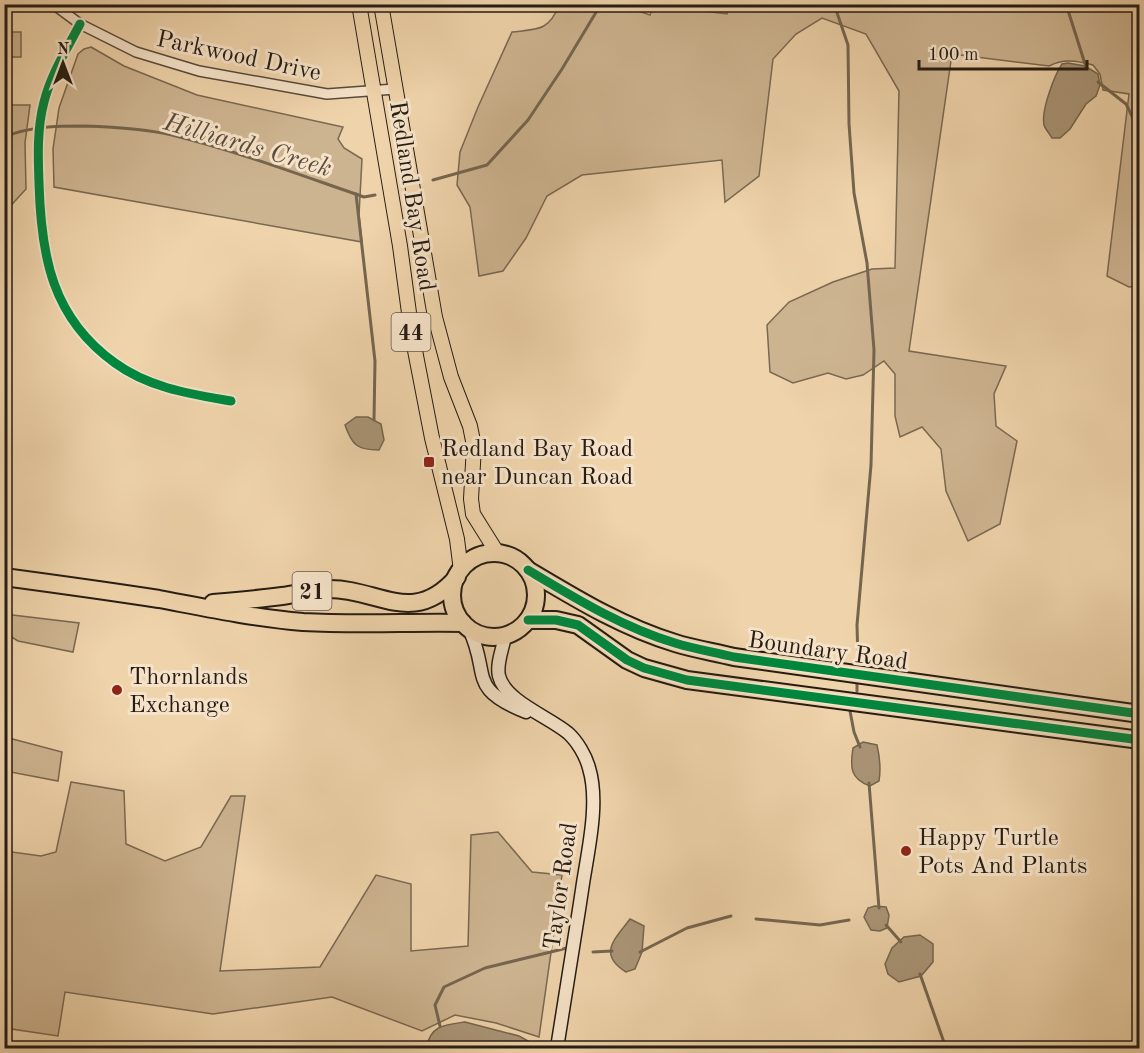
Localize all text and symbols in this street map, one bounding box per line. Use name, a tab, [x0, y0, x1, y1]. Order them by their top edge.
street label: Parkwood Drive	[154, 28, 323, 86]
north arrow	[33, 33, 93, 93]
scale bar	[919, 33, 1087, 71]
text: N	[57, 42, 70, 58]
text: 100 m	[928, 46, 979, 64]
street label: Redland Bay Road	[384, 99, 438, 293]
water label: Hilliards Creek	[160, 109, 334, 182]
road number: 44	[392, 313, 430, 351]
place label: Redland Bay Road near Duncan Road	[441, 438, 633, 490]
marker: Redland Bay Road near Duncan Road	[422, 455, 436, 469]
road number: 21	[292, 572, 332, 610]
street label: Boundary Road	[746, 629, 909, 675]
place label: Thornlands Exchange	[129, 666, 248, 718]
marker: Thornlands Exchange	[110, 683, 124, 697]
street label: Taylor Road	[541, 821, 583, 952]
place label: Happy Turtle Pots And Plants	[918, 827, 1088, 879]
marker: Happy Turtle Pots And Plants	[899, 844, 913, 858]

